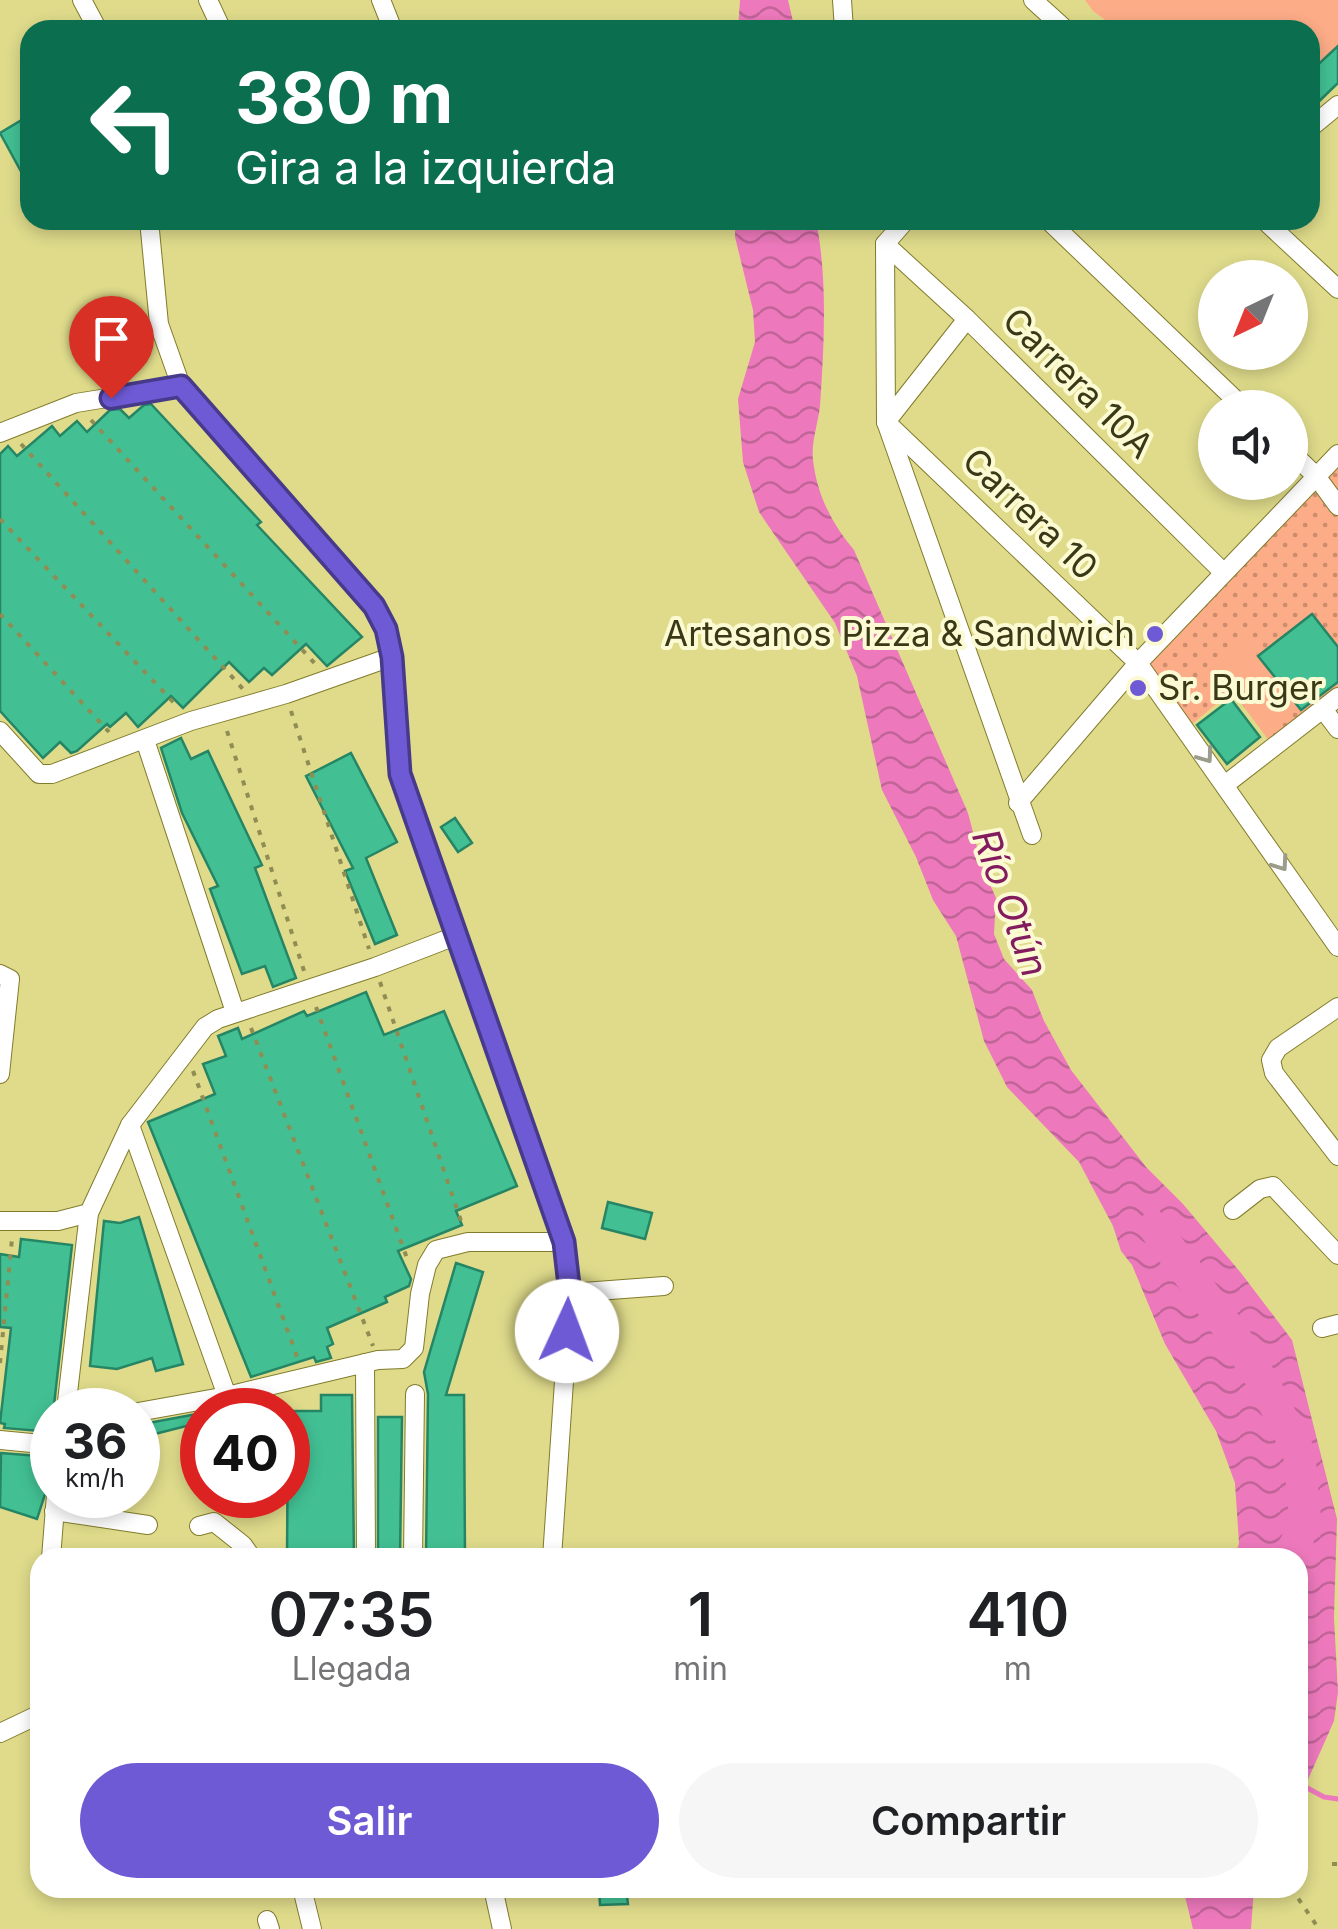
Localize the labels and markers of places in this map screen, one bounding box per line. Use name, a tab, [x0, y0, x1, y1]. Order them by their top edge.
pin	[69, 296, 154, 399]
place label: Artesanos Pizza & Sandwich	[664, 612, 1135, 654]
marker: Artesanos Pizza & Sandwich	[1144, 623, 1166, 645]
place label: Sr. Burger	[1158, 666, 1323, 708]
marker: Sr. Burger	[1127, 677, 1149, 699]

